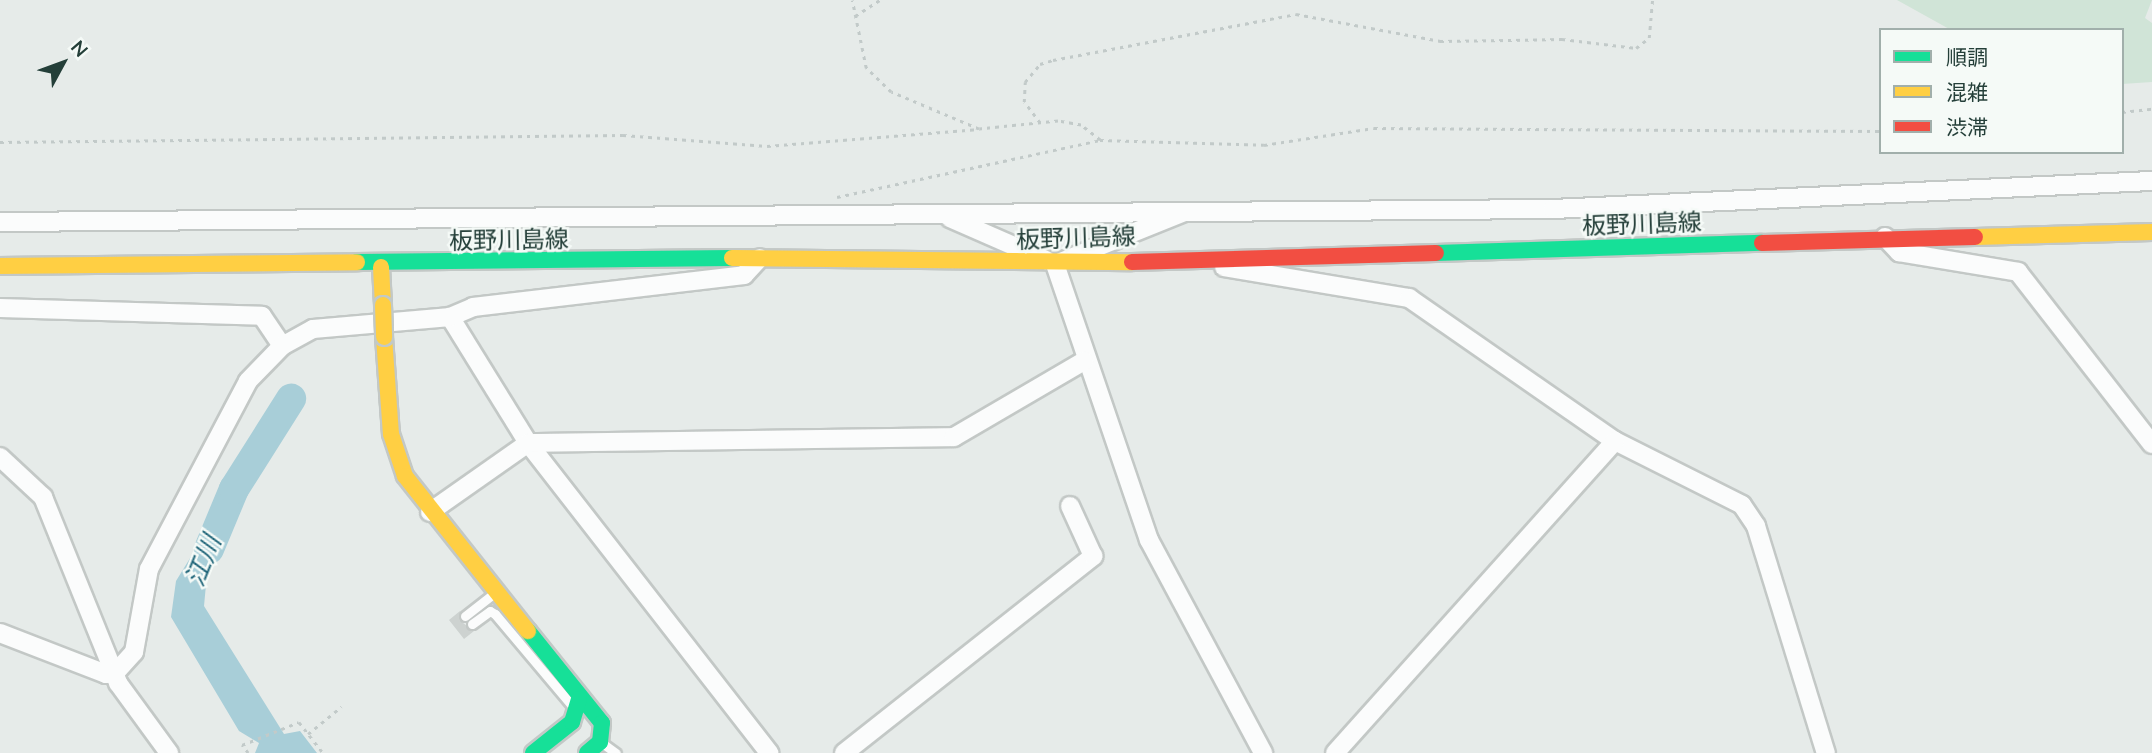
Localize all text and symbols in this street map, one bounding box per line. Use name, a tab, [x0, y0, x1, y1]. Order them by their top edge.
north arrow	[28, 28, 98, 98]
legend	[1879, 28, 2124, 154]
text: N	[64, 35, 93, 63]
text: 順調	[1946, 44, 1988, 72]
text: 混雑	[1946, 79, 1988, 107]
text: 渋滞	[1946, 114, 1988, 142]
street label: 板野川島線	[1582, 209, 1702, 241]
street label: 板野川島線	[1016, 223, 1136, 255]
street label: 板野川島線	[449, 226, 569, 256]
water label: 江川	[180, 531, 228, 591]

